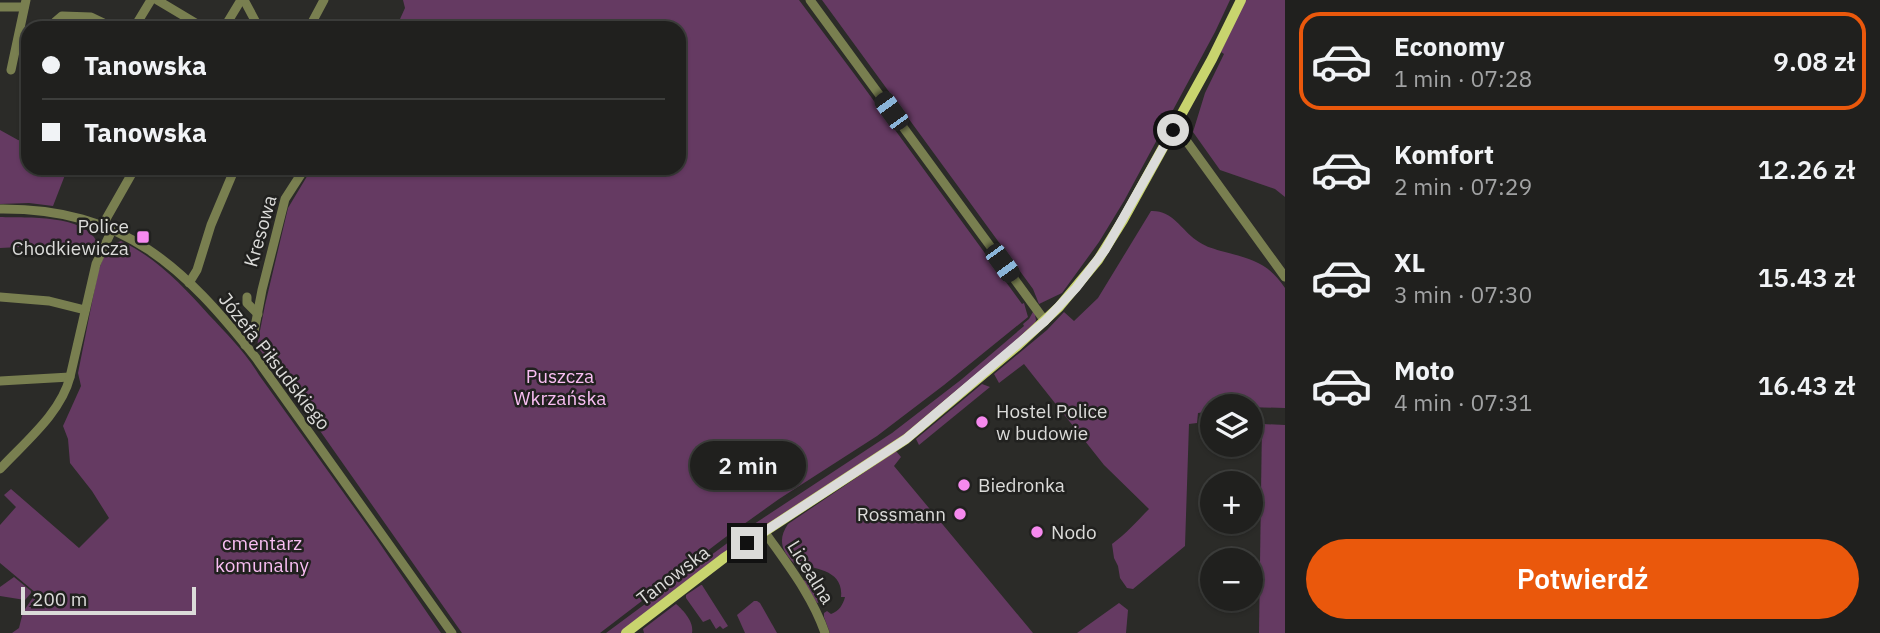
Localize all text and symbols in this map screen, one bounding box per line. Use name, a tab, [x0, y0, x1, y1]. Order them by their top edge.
text: Economy	[1394, 29, 1505, 63]
icon: car	[1310, 30, 1373, 93]
text: 9.08 zł	[1773, 44, 1855, 78]
text: Tanowska	[84, 48, 207, 82]
text: 1 min · 07:28	[1394, 63, 1532, 93]
car	[871, 88, 912, 134]
route start	[1157, 114, 1189, 146]
text: Tanowska	[84, 115, 207, 149]
text: Komfort	[1394, 137, 1494, 171]
icon: car	[1310, 138, 1373, 201]
text: 12.26 zł	[1758, 152, 1855, 186]
text: 2 min · 07:29	[1394, 171, 1532, 201]
street label: Kresowa	[238, 192, 282, 270]
place label: Police Chodkiewicza	[12, 214, 129, 260]
marker: Police Chodkiewicza	[135, 229, 151, 245]
car	[982, 240, 1023, 286]
text: XL	[1394, 245, 1425, 279]
icon: car	[1310, 246, 1373, 309]
text: 15.43 zł	[1758, 260, 1855, 294]
text: 3 min · 07:30	[1394, 279, 1532, 309]
street label: Józefa Piłsudskiego	[214, 288, 336, 434]
text: Moto	[1394, 353, 1454, 387]
icon: car	[1310, 354, 1373, 417]
park label: Puszcza Wkrzańska	[514, 364, 607, 410]
text: 16.43 zł	[1758, 368, 1855, 402]
text: 4 min · 07:31	[1394, 387, 1532, 417]
map controls	[1200, 394, 1263, 611]
button: layers	[1200, 394, 1263, 457]
place label: Hostel Police w budowie	[996, 399, 1107, 445]
marker: Hostel Police w budowie	[974, 414, 990, 430]
callout: 2 min	[689, 442, 805, 490]
text: 2 min	[718, 450, 778, 480]
button: +	[1200, 471, 1263, 534]
place label: Biedronka	[978, 473, 1065, 497]
marker: Biedronka	[956, 477, 972, 493]
place label: Rossmann	[857, 502, 946, 526]
marker: Rossmann	[952, 506, 968, 522]
place label: Nodo	[1051, 520, 1097, 544]
marker: Nodo	[1029, 524, 1045, 540]
route end	[731, 527, 763, 559]
park label: cmentarz komunalny	[215, 531, 309, 577]
street label: Licealna	[782, 536, 840, 608]
button: Potwierdź	[1306, 539, 1859, 619]
street label: Tanowska	[632, 540, 714, 610]
button: −	[1200, 548, 1263, 611]
scale bar	[21, 584, 196, 616]
text: 200 m	[32, 587, 87, 611]

